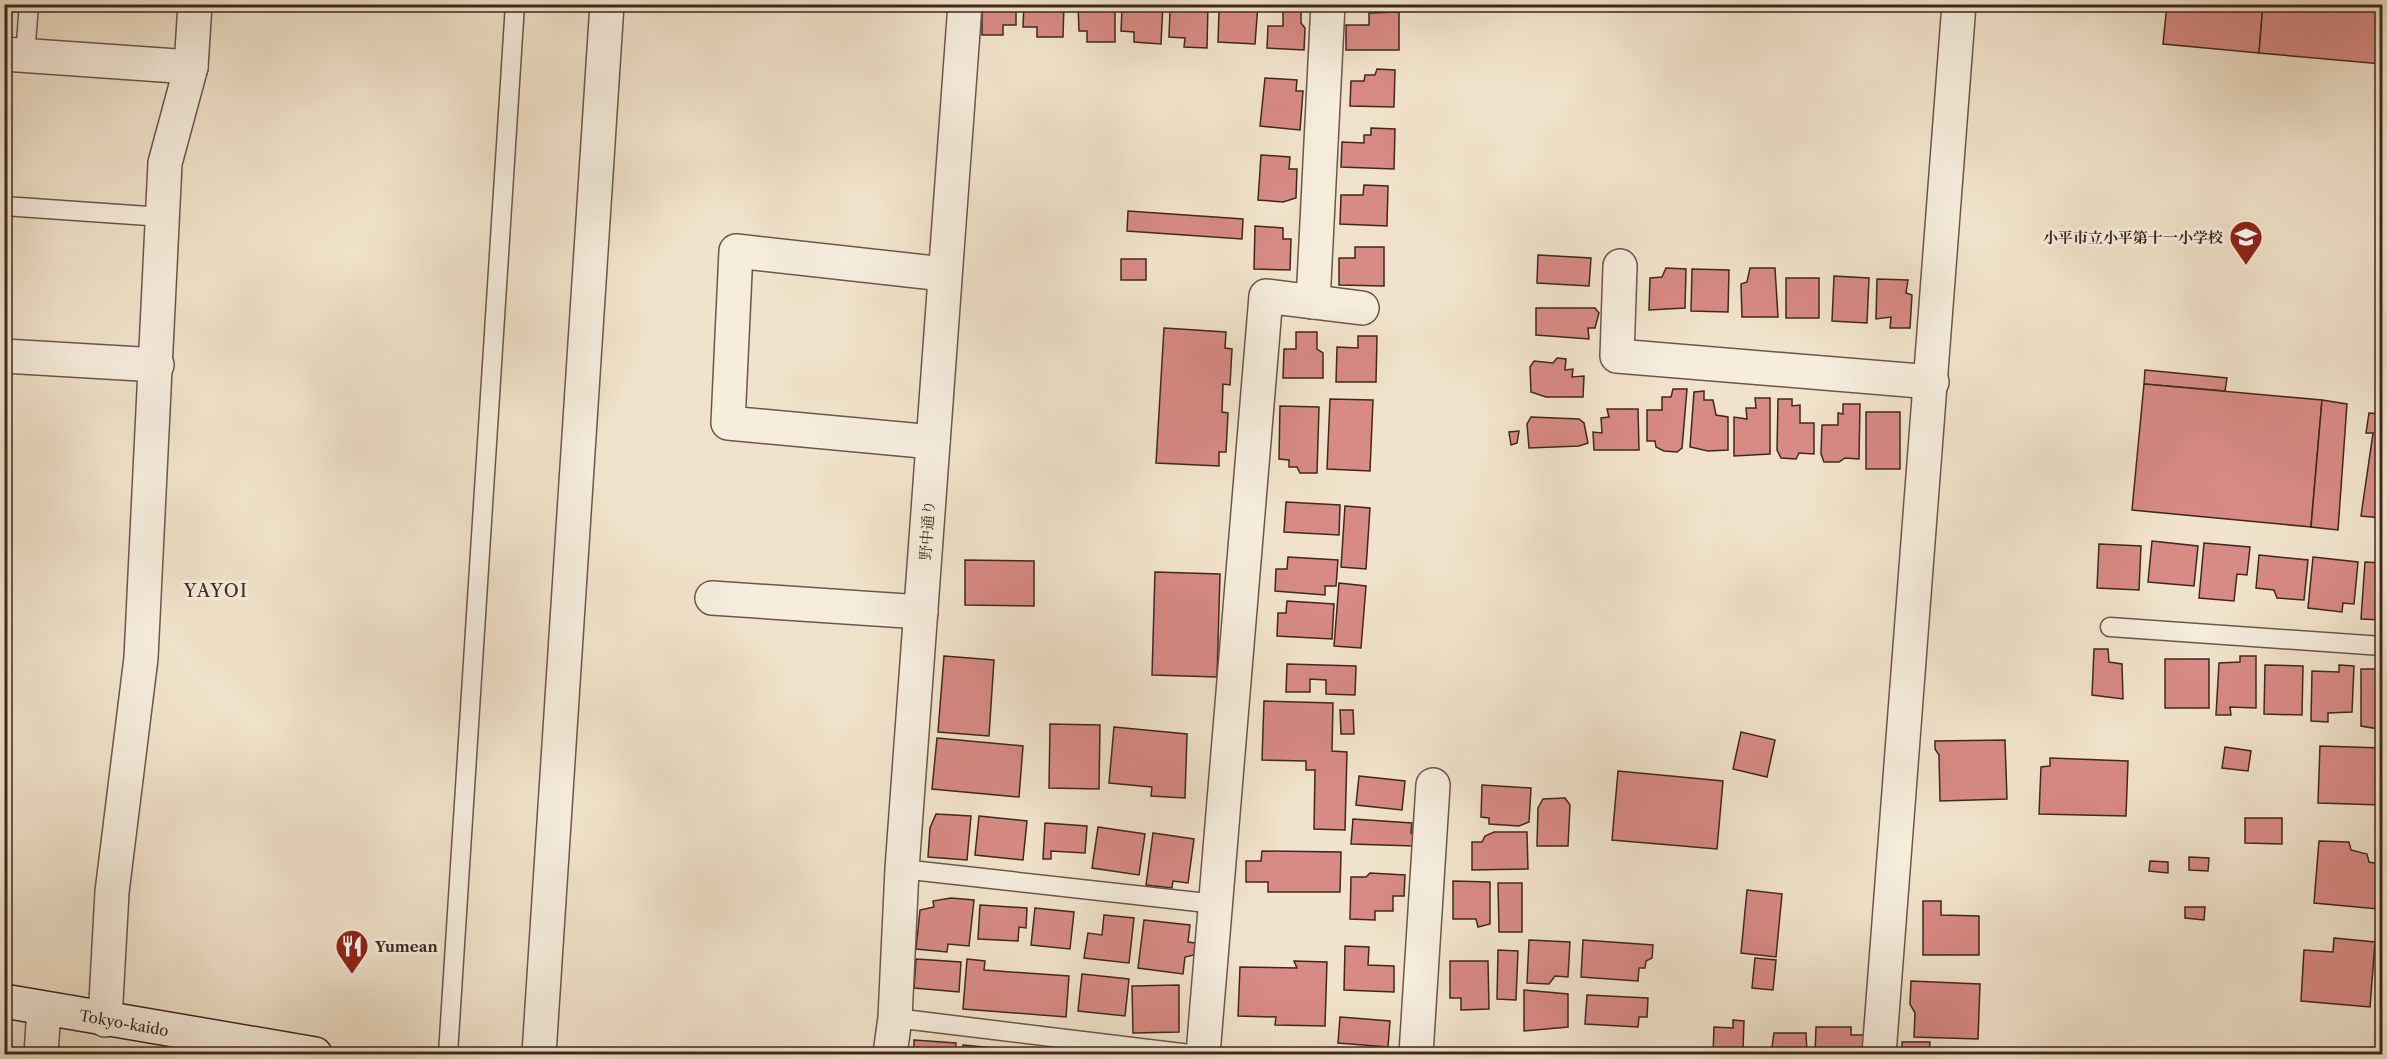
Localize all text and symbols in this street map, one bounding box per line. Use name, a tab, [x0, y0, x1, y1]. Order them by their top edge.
school or university icon: 小平市立小平第十一小学校	[2228, 219, 2264, 266]
place label: 小平市立小平第十一小学校	[2043, 228, 2223, 247]
street label: 野中通り	[915, 499, 939, 561]
district label: YAYOI	[183, 580, 248, 602]
restaurant icon: Yumean	[334, 928, 370, 975]
place label: Yumean	[374, 937, 438, 956]
street label: Tokyo-kaido	[78, 1006, 170, 1040]

